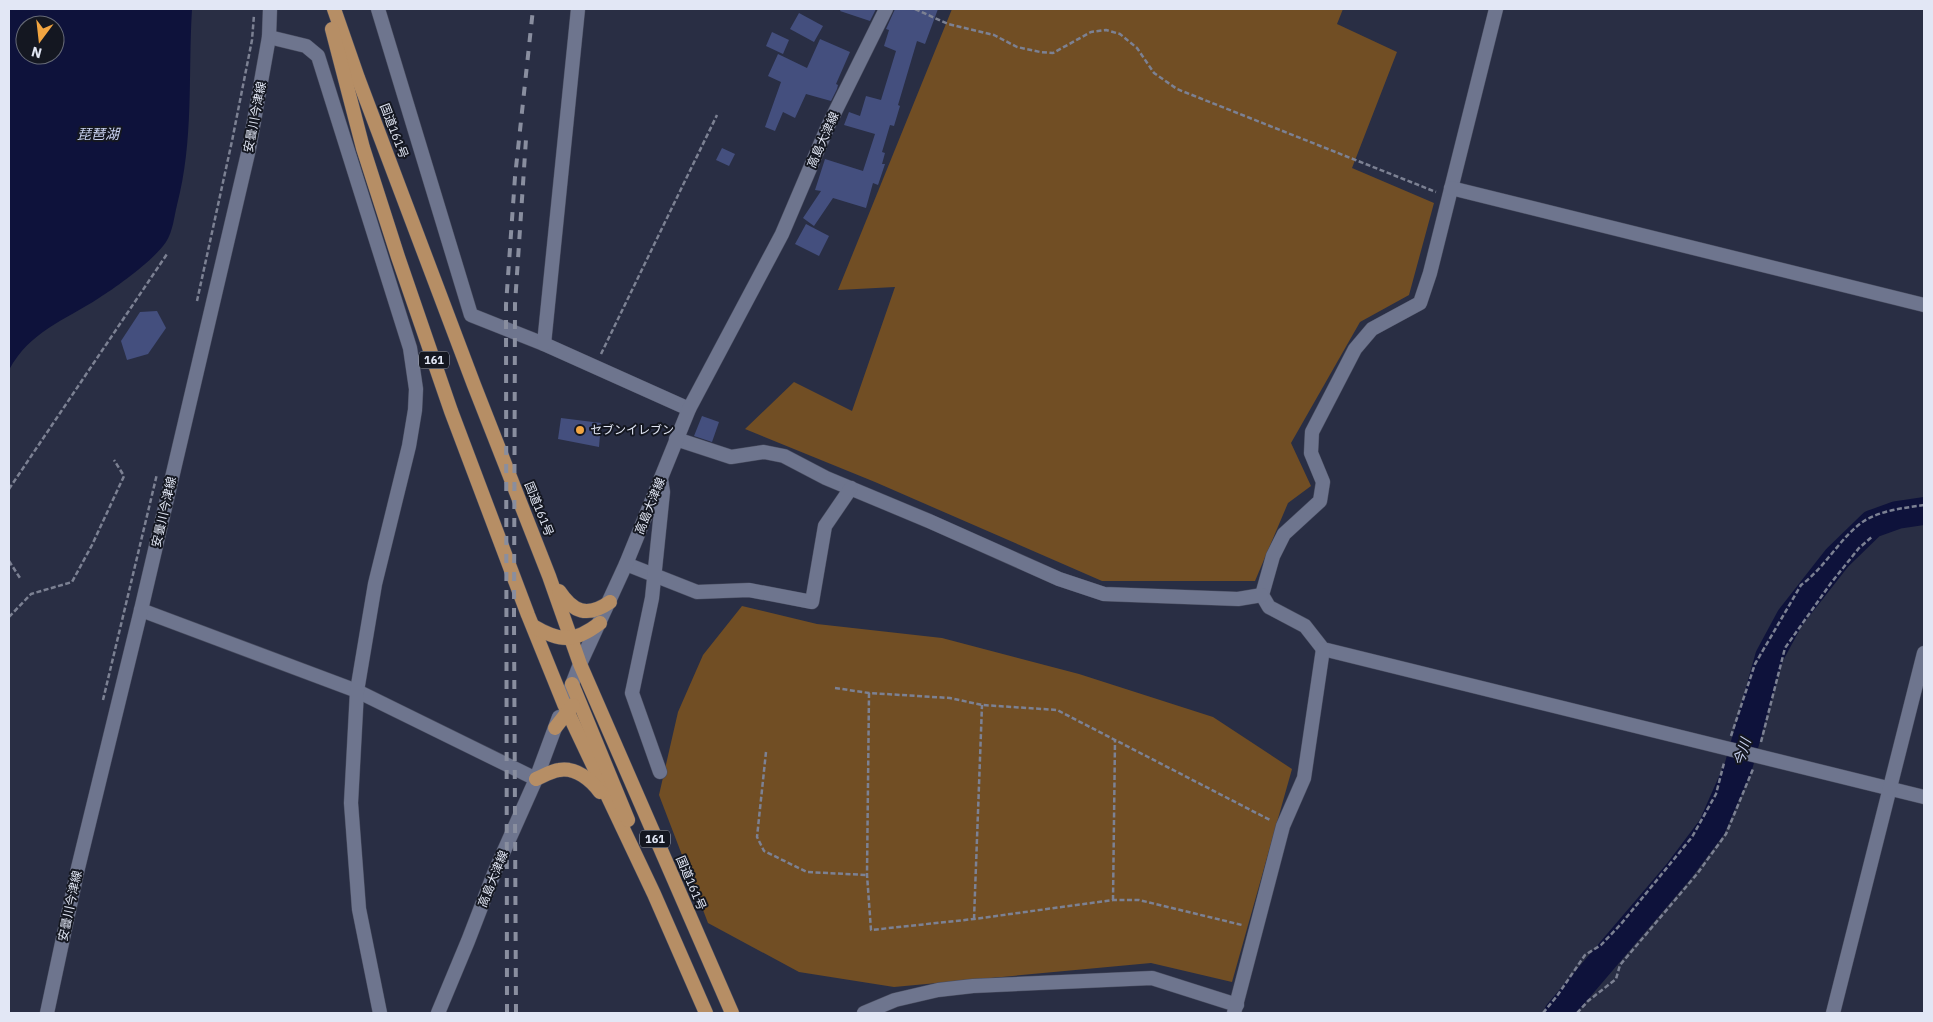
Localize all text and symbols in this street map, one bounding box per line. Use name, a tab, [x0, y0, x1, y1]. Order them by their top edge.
north arrow	[15, 15, 65, 65]
text: N	[29, 43, 44, 63]
street label: 安曇川今津線	[240, 80, 269, 154]
street label: 国道161号	[377, 101, 412, 160]
street label: 高島大津線	[803, 109, 842, 170]
water label: 琵琶湖	[77, 125, 121, 143]
road number: 161	[419, 352, 449, 368]
place label: セブンイレブン	[590, 422, 674, 437]
marker: セブンイレブン	[574, 424, 586, 436]
street label: 安曇川今津線	[148, 475, 179, 549]
street label: 高島大津線	[631, 475, 668, 536]
street label: 国道161号	[522, 479, 557, 538]
water label: 今川	[1729, 734, 1755, 768]
road number: 161	[640, 831, 670, 848]
street label: 高島大津線	[474, 848, 511, 909]
street label: 国道161号	[673, 853, 710, 912]
street label: 安曇川今津線	[55, 869, 84, 943]

